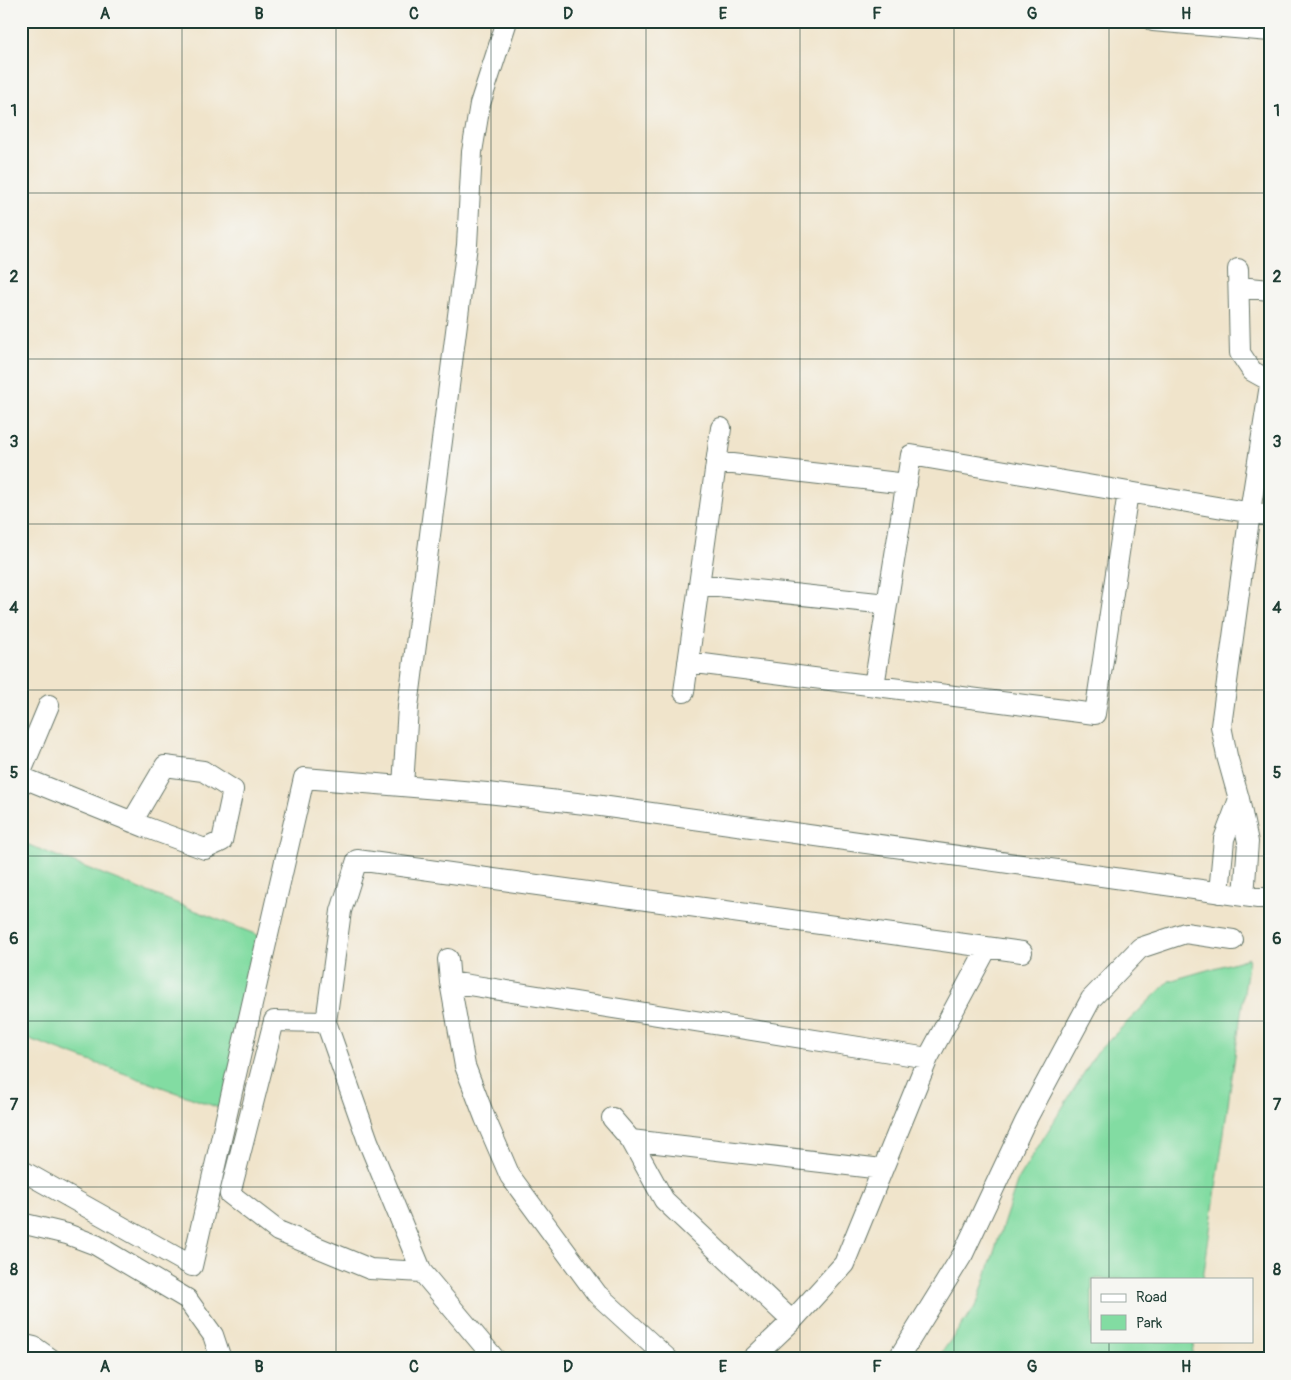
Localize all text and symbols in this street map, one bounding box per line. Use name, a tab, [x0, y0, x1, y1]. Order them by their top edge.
text: A	[100, 4, 111, 24]
text: B	[254, 4, 264, 24]
text: C	[409, 4, 419, 24]
text: D	[563, 4, 573, 24]
text: E	[719, 4, 728, 24]
text: F	[872, 4, 882, 24]
text: G	[1027, 4, 1038, 24]
text: H	[1181, 4, 1191, 24]
text: 1	[11, 101, 17, 121]
text: 1	[1274, 101, 1280, 121]
text: 2	[10, 267, 19, 287]
text: 2	[1273, 267, 1282, 287]
text: 3	[10, 432, 19, 452]
text: 3	[1273, 432, 1282, 452]
text: 4	[9, 598, 19, 618]
text: 4	[1272, 598, 1282, 618]
text: 5	[10, 763, 19, 783]
text: 5	[1273, 763, 1282, 783]
text: 6	[9, 929, 19, 949]
text: 6	[1272, 929, 1282, 949]
text: 7	[10, 1095, 19, 1115]
text: 7	[1273, 1095, 1282, 1115]
text: 8	[10, 1260, 18, 1280]
text: 8	[1273, 1260, 1281, 1280]
legend	[1091, 1278, 1254, 1342]
text: Road	[1136, 1288, 1167, 1307]
text: Park	[1136, 1314, 1163, 1333]
text: A	[100, 1357, 111, 1377]
text: B	[254, 1357, 264, 1377]
text: C	[409, 1357, 419, 1377]
text: D	[563, 1357, 573, 1377]
text: E	[719, 1357, 728, 1377]
text: F	[872, 1357, 882, 1377]
text: G	[1027, 1357, 1038, 1377]
text: H	[1181, 1357, 1191, 1377]

